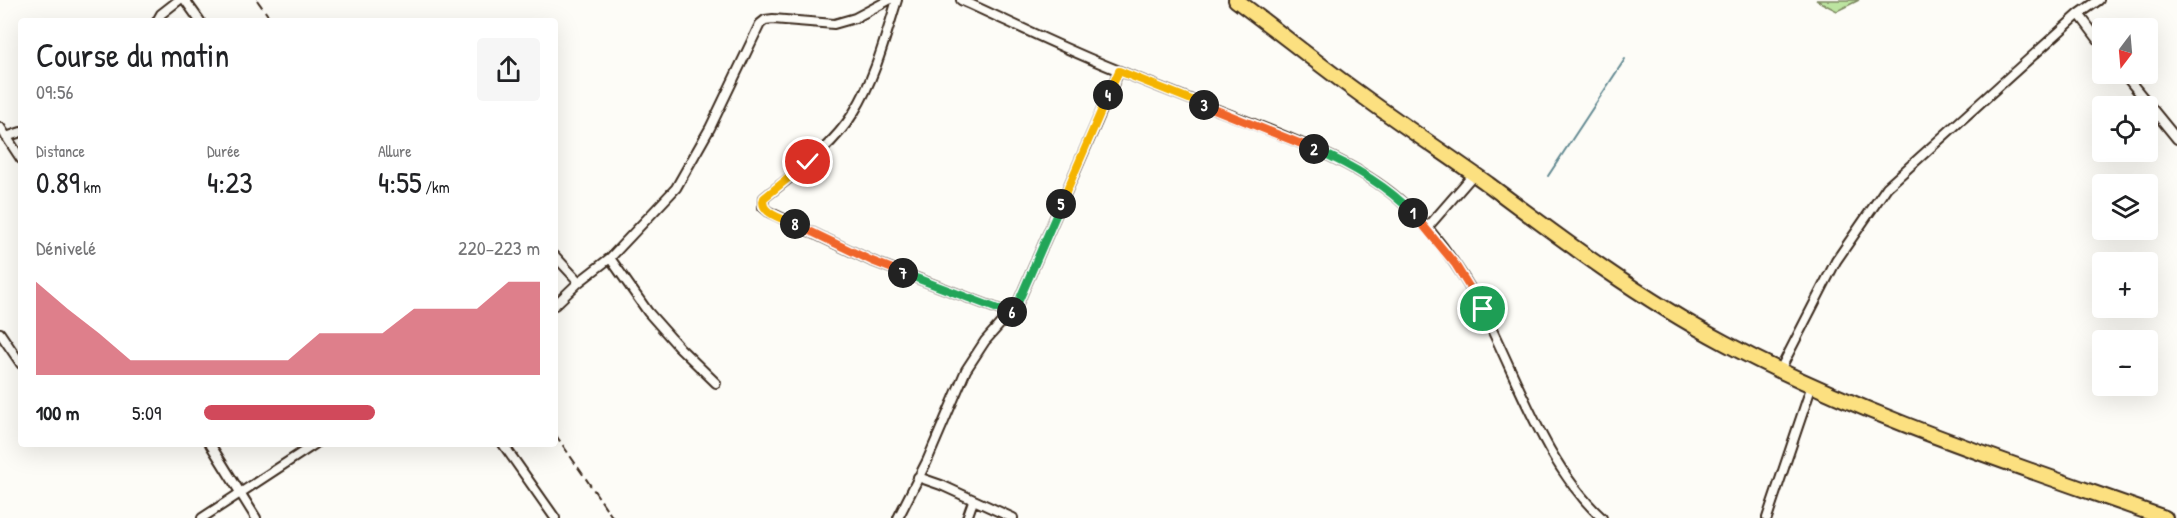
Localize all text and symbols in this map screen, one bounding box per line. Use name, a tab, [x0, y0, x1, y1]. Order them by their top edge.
north arrow	[2092, 18, 2158, 84]
map controls	[2092, 18, 2158, 396]
text: Course du matin	[36, 33, 229, 77]
button: share	[477, 38, 540, 101]
text: 09:56	[36, 78, 73, 105]
pin: 4	[1093, 80, 1123, 110]
text: 4	[1105, 84, 1111, 106]
pin: 3	[1189, 90, 1219, 120]
text: 3	[1200, 94, 1208, 116]
button: locate	[2092, 96, 2158, 162]
pin: 2	[1299, 134, 1329, 164]
pin	[782, 136, 833, 187]
text: 2	[1310, 138, 1318, 160]
text: Distance	[36, 140, 85, 162]
text: Durée	[207, 140, 240, 162]
text: Allure	[378, 140, 412, 162]
icon: check	[791, 145, 824, 178]
text: 0.89	[36, 162, 80, 202]
text: 4:23	[207, 162, 253, 202]
text: 4:55	[378, 162, 422, 202]
button: layers	[2092, 174, 2158, 240]
text: km	[80, 176, 101, 198]
text: /km	[422, 176, 450, 198]
pin: 5	[1046, 189, 1076, 219]
text: 5	[1058, 193, 1064, 215]
pin: 1	[1398, 198, 1428, 228]
text: 1	[1410, 202, 1416, 224]
pin: 8	[780, 209, 810, 239]
text: 8	[792, 213, 798, 235]
text: Dénivelé	[36, 234, 96, 261]
text: 220–223 m	[458, 234, 540, 261]
button: +	[2092, 252, 2158, 318]
pin: 7	[888, 258, 918, 288]
text: 7	[899, 262, 907, 284]
pin	[1457, 283, 1508, 334]
icon: arrive	[1466, 292, 1499, 325]
pin: 6	[997, 297, 1027, 327]
text: 6	[1009, 301, 1015, 323]
button: −	[2092, 330, 2158, 396]
text: 100 m	[36, 399, 79, 426]
text: 5:09	[132, 399, 161, 426]

